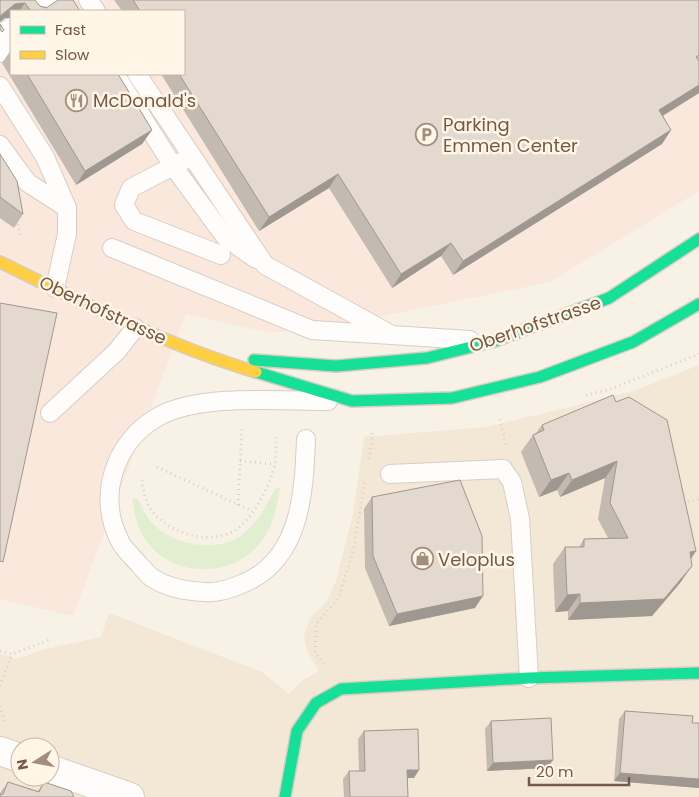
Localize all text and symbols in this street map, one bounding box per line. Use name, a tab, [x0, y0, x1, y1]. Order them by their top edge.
legend	[10, 10, 185, 75]
text: Fast	[55, 19, 86, 40]
text: Slow	[55, 44, 90, 65]
restaurant icon: McDonald's	[65, 88, 89, 112]
place label: McDonald's	[93, 88, 196, 113]
place label: Parking Emmen Center	[443, 112, 578, 158]
parking icon: Parking Emmen Center	[415, 122, 439, 146]
street label: Oberhofstrasse	[35, 270, 171, 350]
street label: Oberhofstrasse	[466, 290, 604, 358]
shop icon: Veloplus	[410, 547, 434, 571]
place label: Veloplus	[438, 547, 515, 572]
north arrow	[10, 737, 60, 787]
scale bar	[529, 754, 629, 786]
text: N	[11, 757, 33, 772]
text: 20 m	[536, 761, 574, 782]

